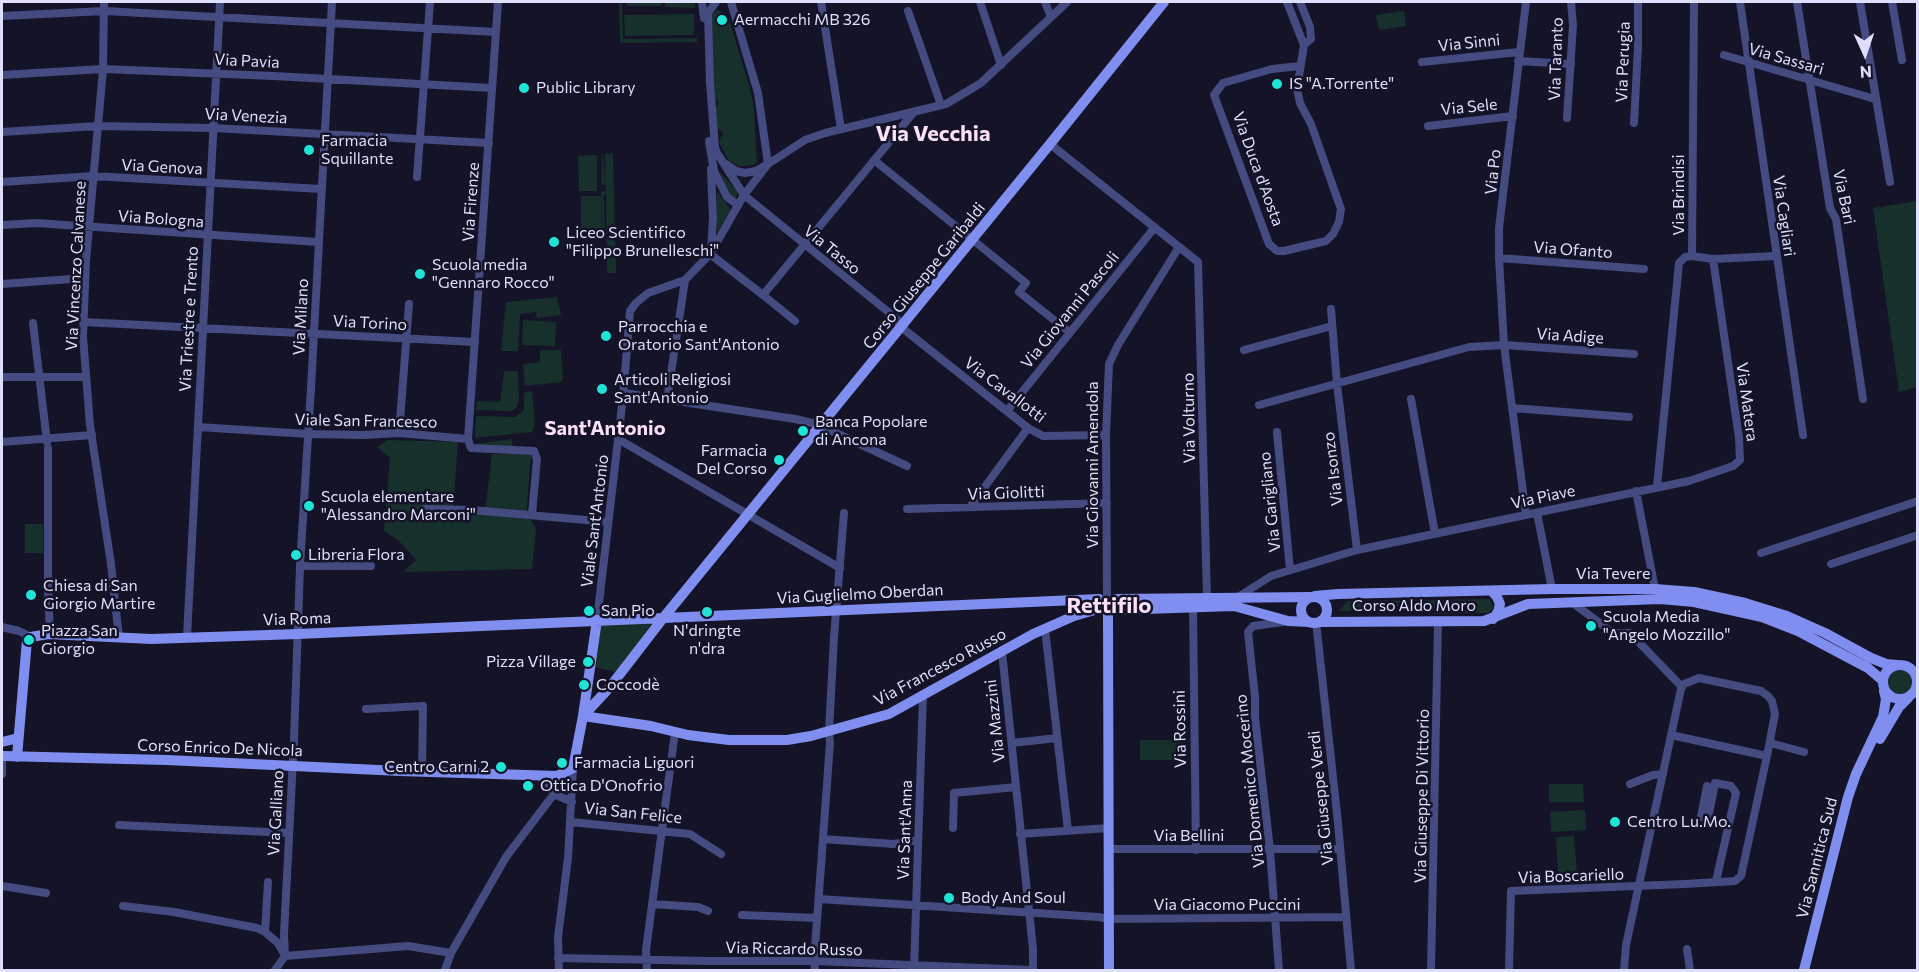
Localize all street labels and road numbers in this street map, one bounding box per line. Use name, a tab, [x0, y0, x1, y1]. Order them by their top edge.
street label: Via Taranto	[1545, 17, 1567, 101]
street label: Via Perugia	[1612, 21, 1634, 103]
street label: Via Sinni	[1437, 30, 1501, 56]
street label: Via Sassari	[1746, 39, 1826, 79]
street label: Via Pavia	[214, 50, 280, 72]
street label: Via Sele	[1440, 94, 1498, 120]
street label: Via Venezia	[204, 104, 288, 128]
street label: Via Duca d'Aosta	[1228, 109, 1288, 229]
street label: Via Po	[1481, 148, 1505, 196]
street label: Via Brindisi	[1669, 154, 1689, 236]
street label: Via Genova	[121, 155, 203, 179]
street label: Via Firenze	[459, 161, 483, 243]
street label: Via Bari	[1829, 168, 1859, 226]
street label: Via Cagliari	[1769, 174, 1799, 258]
street label: Via Vincenzo Calvanese	[62, 181, 90, 351]
street label: Corso Giuseppe Garibaldi	[859, 199, 989, 353]
street label: Via Bologna	[117, 206, 205, 232]
street label: Via Tasso	[800, 221, 864, 279]
street label: Via Ofanto	[1533, 238, 1613, 262]
street label: Via Triestre e Trento	[176, 246, 202, 392]
street label: Via Giovanni Pascoli	[1017, 248, 1123, 372]
street label: Via Milano	[289, 278, 313, 356]
street label: Via Torino	[332, 311, 408, 335]
street label: Via Adige	[1536, 324, 1604, 348]
street label: Via Cavallotti	[961, 353, 1049, 427]
street label: Via Matera	[1732, 361, 1762, 443]
street label: Via Volturno	[1179, 373, 1199, 463]
street label: Via Giovanni Amendola	[1083, 381, 1103, 549]
street label: Viale San Francesco	[294, 410, 438, 432]
street label: Via Isonzo	[1319, 431, 1347, 507]
street label: Via Garigliano	[1255, 451, 1285, 553]
street label: Viale Sant'Antonio	[577, 453, 613, 589]
street label: Via Piave	[1509, 481, 1577, 513]
street label: Via Giolitti	[967, 482, 1045, 504]
street label: Via Tevere	[1576, 564, 1650, 584]
street label: Via Guglielmo Oberdan	[776, 580, 944, 608]
street label: Corso Aldo Moro	[1352, 596, 1476, 616]
street label: Via Roma	[262, 608, 332, 630]
street label: Via Francesco Russo	[871, 624, 1009, 710]
street label: Via Mazzini	[981, 679, 1009, 763]
street label: Via Rossini	[1170, 690, 1190, 768]
street label: Via Domenico Mocerino	[1231, 693, 1269, 869]
street label: Via Giuseppe Di Vittorio	[1411, 709, 1433, 883]
street label: Via Giuseppe Verdi	[1304, 730, 1338, 866]
street label: Corso Enrico De Nicola	[137, 736, 303, 760]
street label: Via Galliano	[264, 770, 288, 856]
street label: Via Sant'Anna	[894, 780, 916, 880]
street label: Via Sannitica Sud	[1793, 795, 1841, 921]
street label: Via San Felice	[583, 798, 683, 828]
street label: Via Bellini	[1154, 826, 1224, 846]
street label: Via Boscariello	[1517, 865, 1625, 887]
street label: Via Giacomo Puccini	[1154, 895, 1300, 915]
street label: Via Riccardo Russo	[725, 938, 863, 960]

